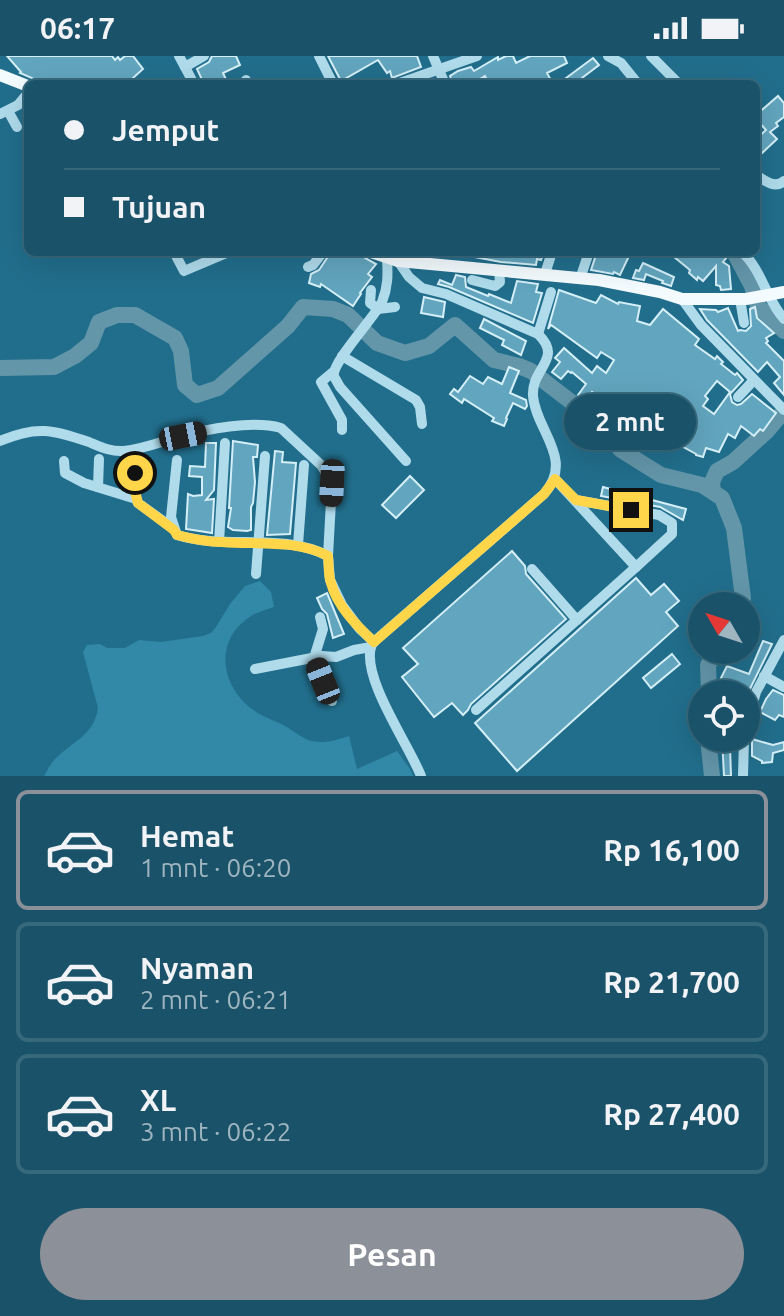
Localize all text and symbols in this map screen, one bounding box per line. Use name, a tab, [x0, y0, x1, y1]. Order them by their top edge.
text: 06:17	[40, 11, 115, 45]
text: Jemput	[112, 113, 219, 147]
text: Tujuan	[112, 190, 206, 224]
callout: 2 mnt	[565, 394, 697, 450]
text: 2 mnt	[595, 407, 665, 436]
car	[157, 420, 209, 452]
route start	[117, 455, 153, 491]
car	[319, 458, 345, 508]
route end	[613, 492, 649, 528]
north arrow	[688, 592, 760, 664]
map controls	[688, 592, 760, 752]
car	[303, 654, 343, 708]
button: locate	[688, 680, 760, 752]
icon: car	[44, 814, 116, 886]
text: Hemat	[140, 819, 234, 853]
text: Rp 16,100	[603, 833, 740, 867]
text: 1 mnt · 06:20	[140, 853, 291, 882]
icon: car	[44, 946, 116, 1018]
text: Nyaman	[140, 951, 254, 985]
text: Rp 21,700	[603, 965, 740, 999]
text: 2 mnt · 06:21	[140, 985, 291, 1014]
icon: car	[44, 1078, 116, 1150]
text: XL	[140, 1083, 176, 1117]
text: Rp 27,400	[603, 1097, 740, 1131]
text: 3 mnt · 06:22	[140, 1117, 291, 1146]
button: Pesan	[40, 1208, 744, 1300]

